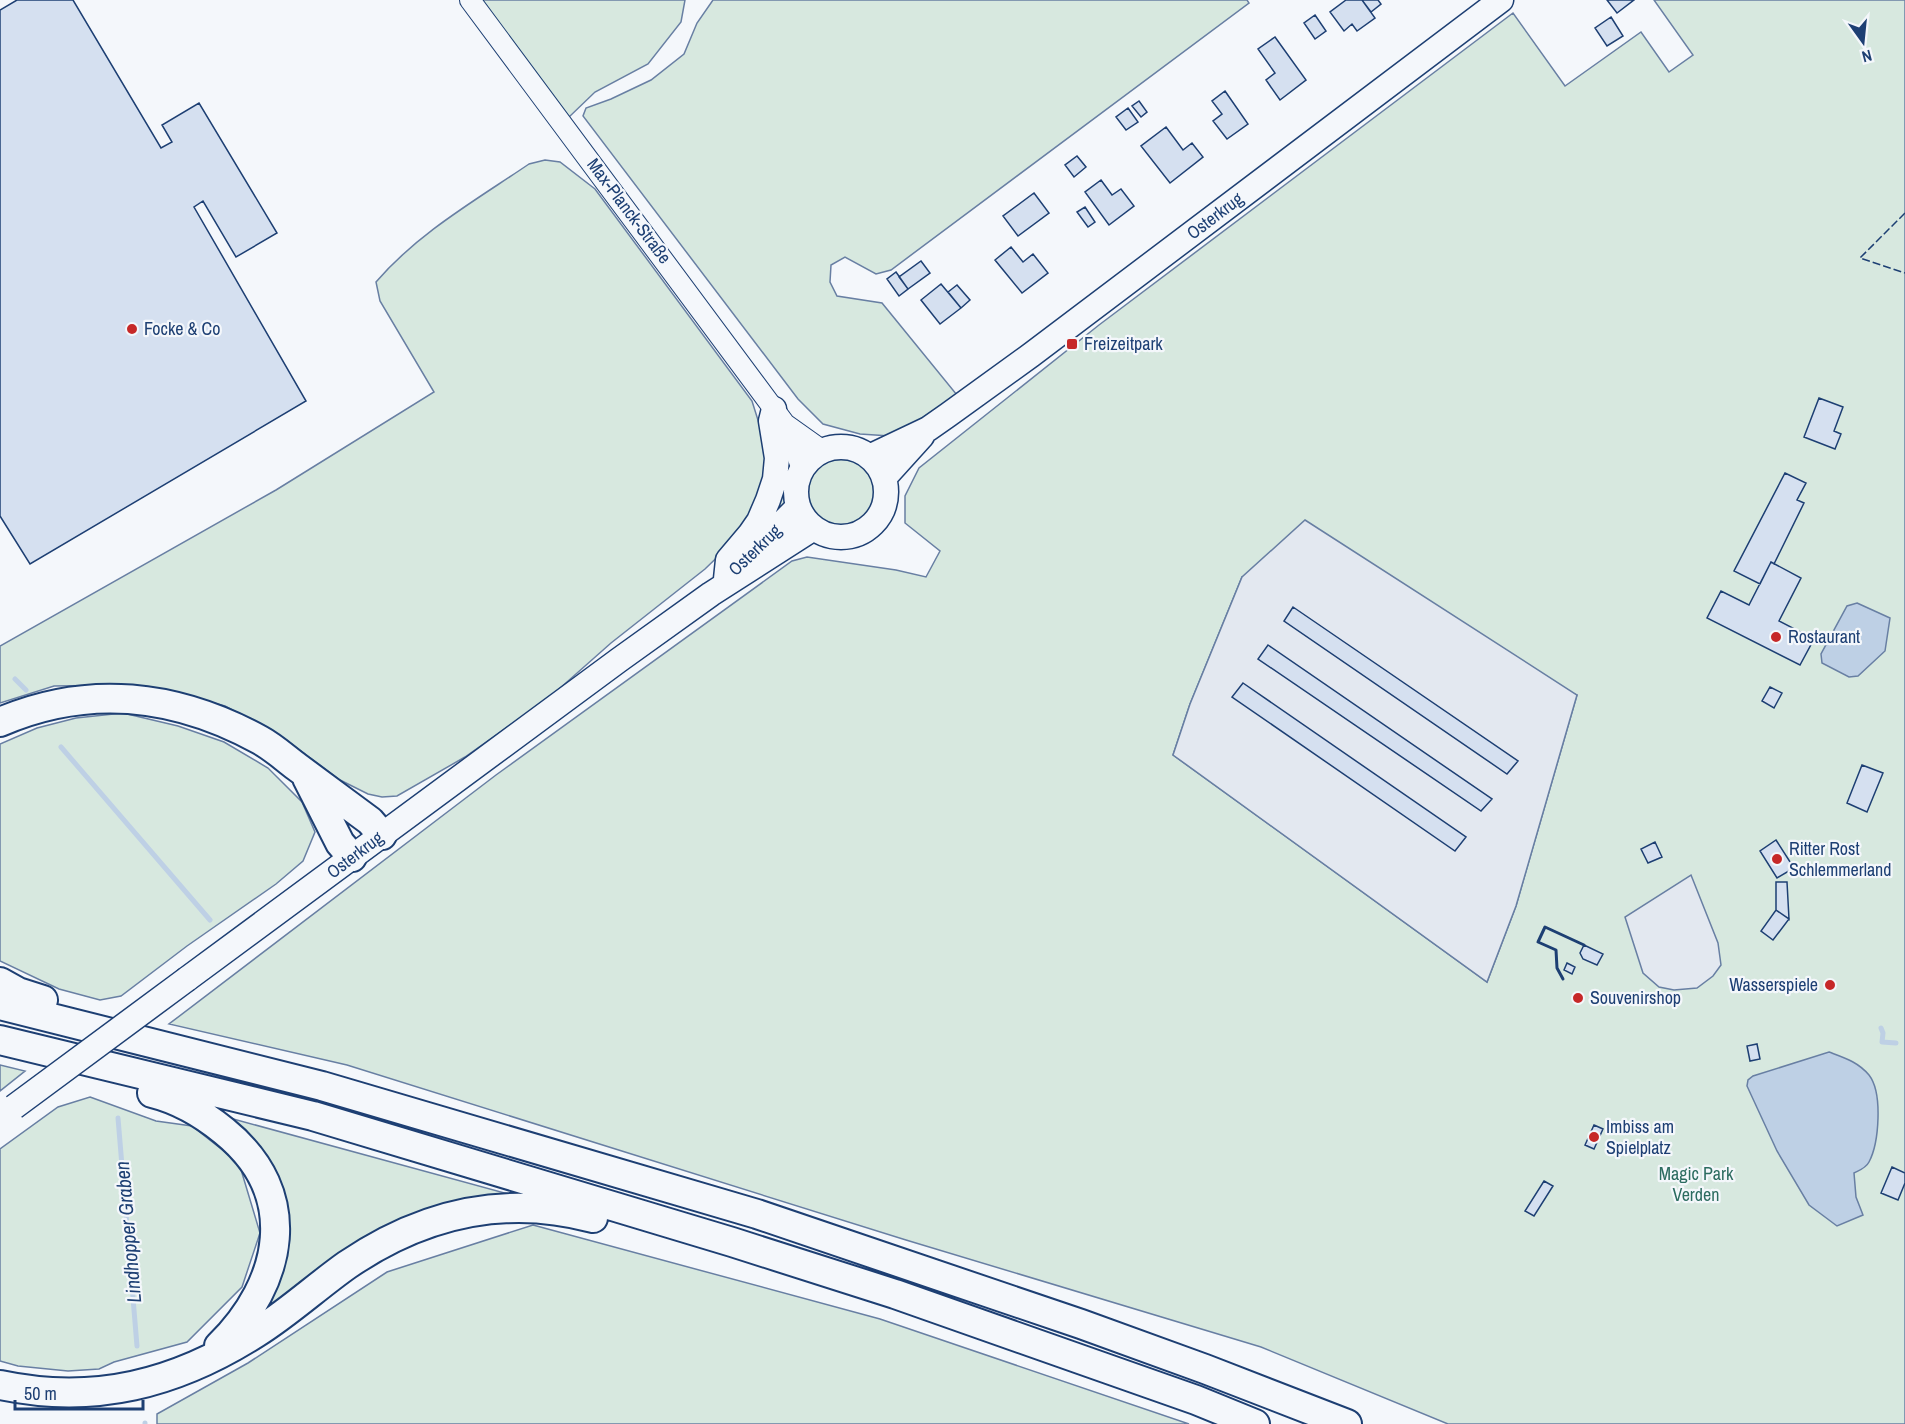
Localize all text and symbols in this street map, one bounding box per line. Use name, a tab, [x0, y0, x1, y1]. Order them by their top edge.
north arrow	[1833, 12, 1893, 72]
text: N	[1859, 45, 1874, 68]
street label: Max-Planck-Straße	[581, 153, 677, 269]
street label: Osterkrug	[1181, 186, 1249, 245]
place label: Focke & Co	[144, 316, 220, 341]
marker: Focke & Co	[125, 322, 139, 336]
place label: Freizeitpark	[1084, 331, 1163, 356]
marker: Freizeitpark	[1065, 337, 1079, 351]
street label: Osterkrug	[723, 518, 787, 581]
place label: Rostaurant	[1788, 624, 1860, 649]
marker: Rostaurant	[1769, 630, 1783, 644]
street label: Osterkrug	[321, 825, 389, 884]
place label: Ritter Rost Schlemmerland	[1789, 836, 1892, 882]
marker: Ritter Rost Schlemmerland	[1770, 852, 1784, 866]
place label: Wasserspiele	[1729, 972, 1818, 997]
marker: Wasserspiele	[1823, 978, 1837, 992]
place label: Souvenirshop	[1590, 985, 1681, 1010]
marker: Souvenirshop	[1571, 991, 1585, 1005]
place label: Imbiss am Spielplatz	[1606, 1114, 1674, 1160]
marker: Imbiss am Spielplatz	[1587, 1130, 1601, 1144]
water label: Lindhopper Graben	[108, 1160, 147, 1304]
park label: Magic Park Verden	[1659, 1161, 1734, 1207]
scale bar	[15, 1373, 142, 1411]
text: 50 m	[24, 1381, 57, 1406]

